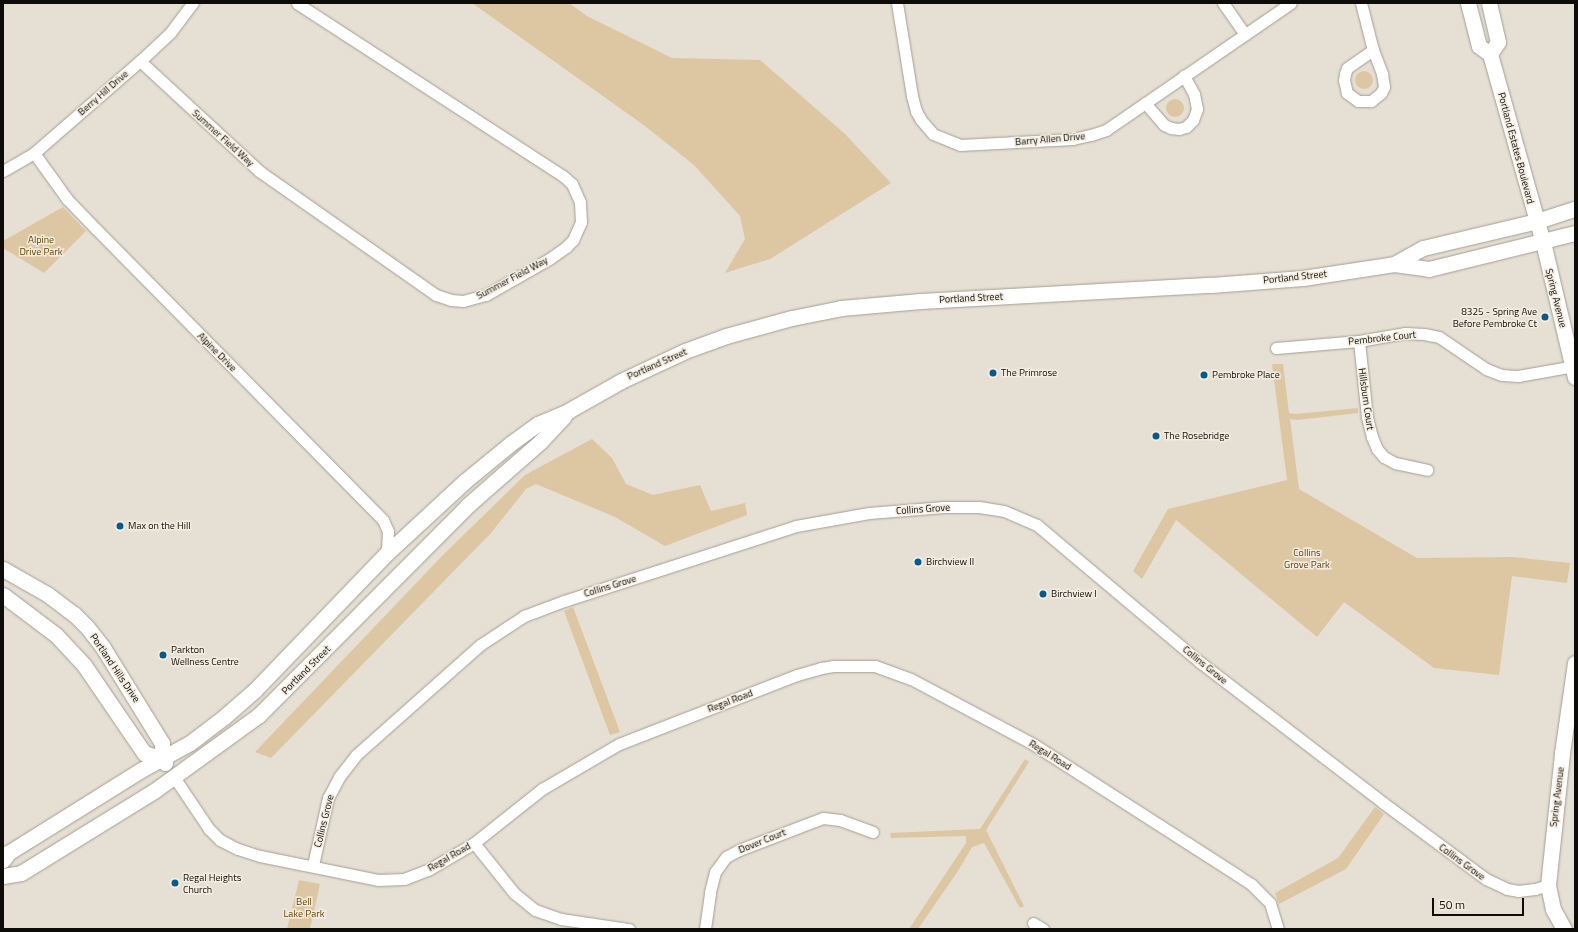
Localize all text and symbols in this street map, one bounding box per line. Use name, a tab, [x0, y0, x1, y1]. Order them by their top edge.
street label: Berry Hill Drive	[75, 68, 131, 118]
street label: Portland Estates Boulevard	[1495, 91, 1537, 205]
street label: Summer Field Way	[190, 107, 256, 169]
street label: Barry Allen Drive	[1015, 130, 1085, 148]
park label: Alpine Drive Park	[19, 233, 63, 256]
street label: Summer Field Way	[474, 254, 550, 302]
street label: Spring Avenue	[1543, 267, 1569, 329]
street label: Portland Street	[1262, 268, 1328, 286]
street label: Portland Street	[939, 290, 1003, 306]
place label: 8325 - Spring Ave Before Pembroke Ct	[1453, 305, 1537, 328]
marker: 8325 - Spring Ave Before Pembroke Ct	[1540, 312, 1550, 322]
street label: Pembroke Court	[1348, 328, 1416, 348]
street label: Alpine Drive	[195, 330, 239, 374]
street label: Portland Street	[625, 345, 689, 383]
place label: The Primrose	[1001, 367, 1057, 379]
street label: Hillsburn Court	[1356, 367, 1376, 431]
marker: The Primrose	[988, 368, 998, 378]
place label: Pembroke Place	[1212, 369, 1280, 381]
marker: Pembroke Place	[1199, 370, 1209, 380]
place label: The Rosebridge	[1164, 430, 1229, 442]
marker: The Rosebridge	[1151, 431, 1161, 441]
street label: Collins Grove	[896, 501, 950, 517]
place label: Max on the Hill	[128, 520, 191, 532]
marker: Max on the Hill	[115, 521, 125, 531]
park label: Collins Grove Park	[1284, 546, 1330, 570]
place label: Birchview II	[926, 556, 974, 568]
marker: Birchview II	[913, 557, 923, 567]
street label: Collins Grove	[582, 572, 638, 600]
place label: Birchview I	[1051, 588, 1097, 600]
marker: Birchview I	[1038, 589, 1048, 599]
street label: Portland Hills Drive	[87, 631, 143, 705]
place label: Parkton Wellness Centre	[171, 643, 239, 666]
street label: Portland Street	[279, 643, 333, 697]
street label: Collins Grove	[1180, 643, 1230, 687]
marker: Parkton Wellness Centre	[158, 650, 168, 660]
street label: Regal Road	[706, 687, 754, 715]
street label: Regal Road	[1027, 737, 1073, 773]
street label: Spring Avenue	[1547, 766, 1567, 828]
street label: Collins Grove	[312, 793, 336, 849]
street label: Dover Court	[737, 826, 787, 856]
street label: Regal Road	[425, 840, 473, 874]
street label: Collins Grove	[1437, 841, 1487, 883]
place label: Regal Heights Church	[183, 871, 241, 894]
marker: Regal Heights Church	[170, 878, 180, 888]
scale bar	[1434, 890, 1526, 916]
park label: Bell Lake Park	[284, 895, 324, 918]
text: 50 m	[1439, 895, 1465, 914]

